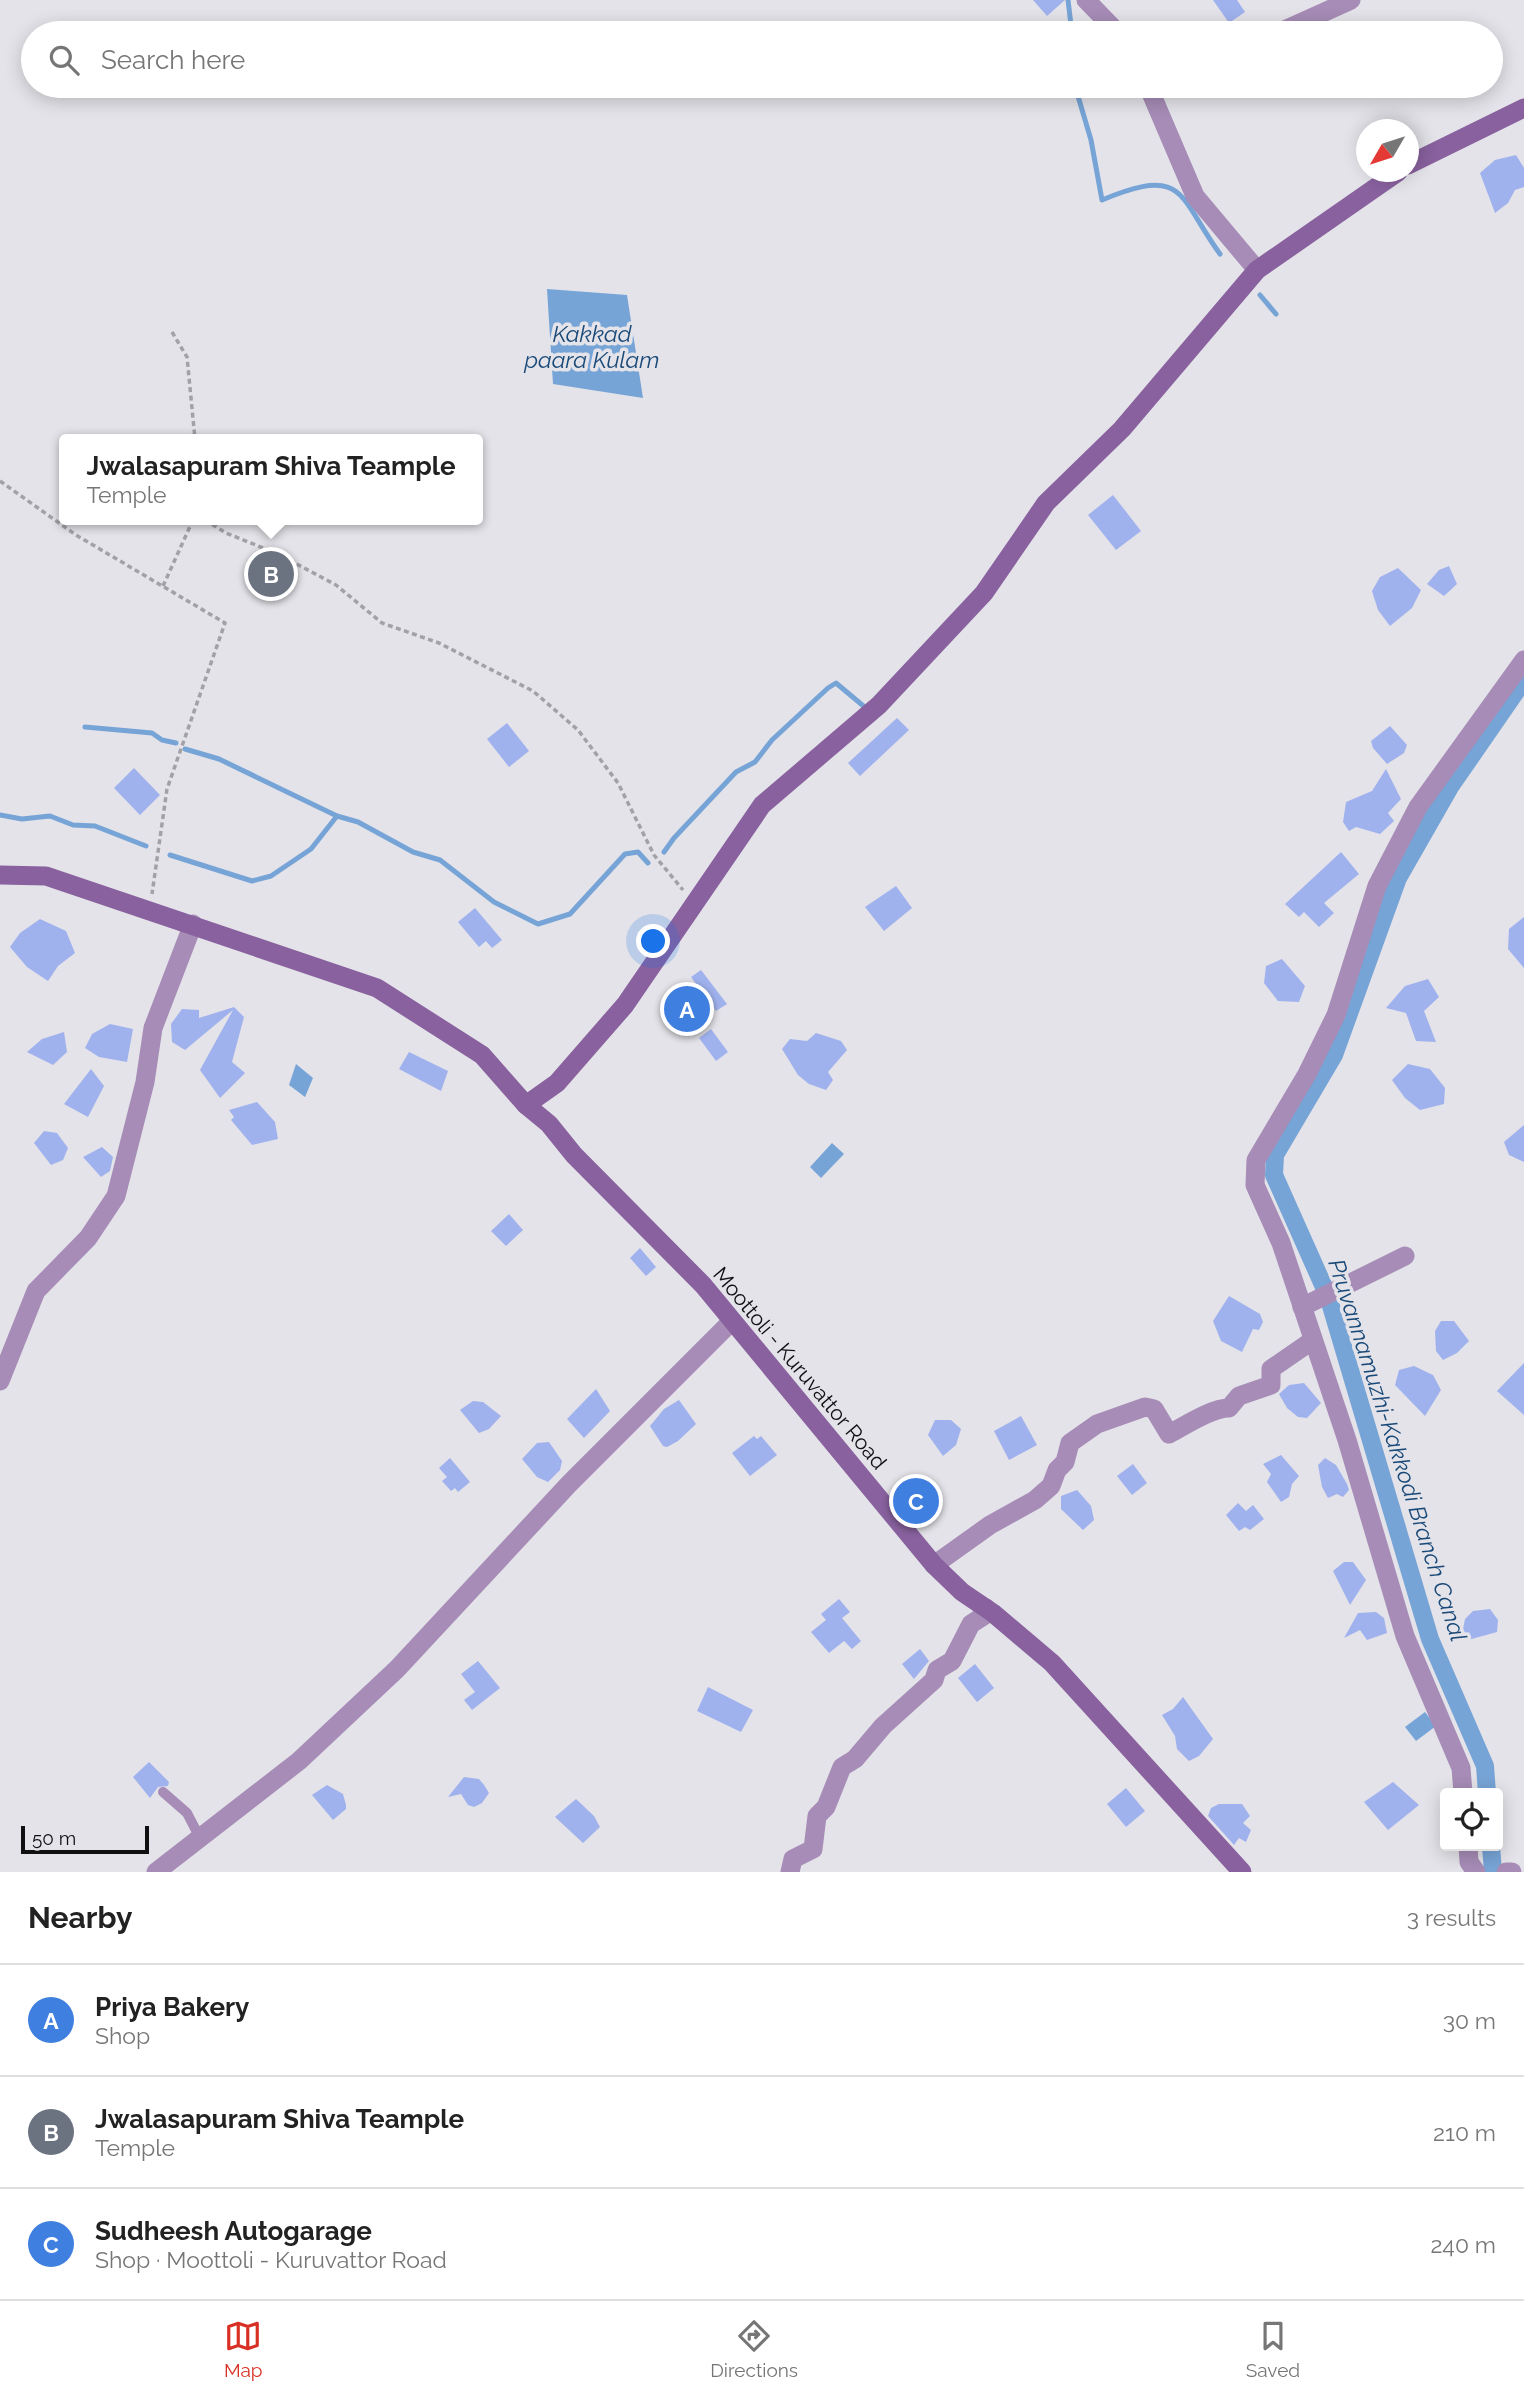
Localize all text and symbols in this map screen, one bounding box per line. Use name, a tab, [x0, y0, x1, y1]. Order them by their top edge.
search box	[21, 21, 1503, 98]
icon: search	[45, 41, 83, 79]
text: Search here	[101, 45, 245, 75]
north arrow	[1356, 119, 1419, 182]
water label: Kakkad paara Kulam	[523, 320, 660, 373]
popup	[59, 434, 483, 525]
text: Jwalasapuram Shiva Teample	[86, 451, 456, 481]
text: Temple	[86, 481, 167, 508]
pin: B	[248, 548, 294, 600]
your location	[636, 924, 670, 958]
pin: A	[664, 983, 710, 1035]
water label: Pruvannamuzhi-Kakkodi Branch Canal	[1323, 1255, 1473, 1645]
street label: Moottoli - Kuruvattor Road	[708, 1262, 892, 1474]
pin: C	[893, 1475, 939, 1527]
map controls	[1440, 1788, 1503, 1851]
button: locate	[1440, 1788, 1503, 1851]
scale bar	[21, 1823, 149, 1855]
text: 50 m	[32, 1827, 76, 1849]
text: Nearby	[28, 1900, 132, 1935]
text: 3 results	[1407, 1904, 1496, 1931]
text: Priya Bakery	[95, 1992, 249, 2022]
text: A	[43, 2007, 59, 2034]
text: 30 m	[1443, 2007, 1496, 2034]
text: Shop	[95, 2022, 150, 2049]
text: Jwalasapuram Shiva Teample	[95, 2104, 464, 2134]
text: B	[43, 2119, 59, 2146]
text: 210 m	[1433, 2119, 1496, 2146]
text: Temple	[95, 2134, 175, 2161]
text: Sudheesh Autogarage	[95, 2216, 372, 2246]
text: C	[43, 2231, 59, 2258]
text: 240 m	[1430, 2231, 1496, 2258]
text: Shop · Moottoli - Kuruvattor Road	[95, 2246, 447, 2273]
tab: Map	[224, 2317, 263, 2381]
tab: Directions	[710, 2317, 798, 2381]
tab: Saved	[1246, 2317, 1300, 2381]

